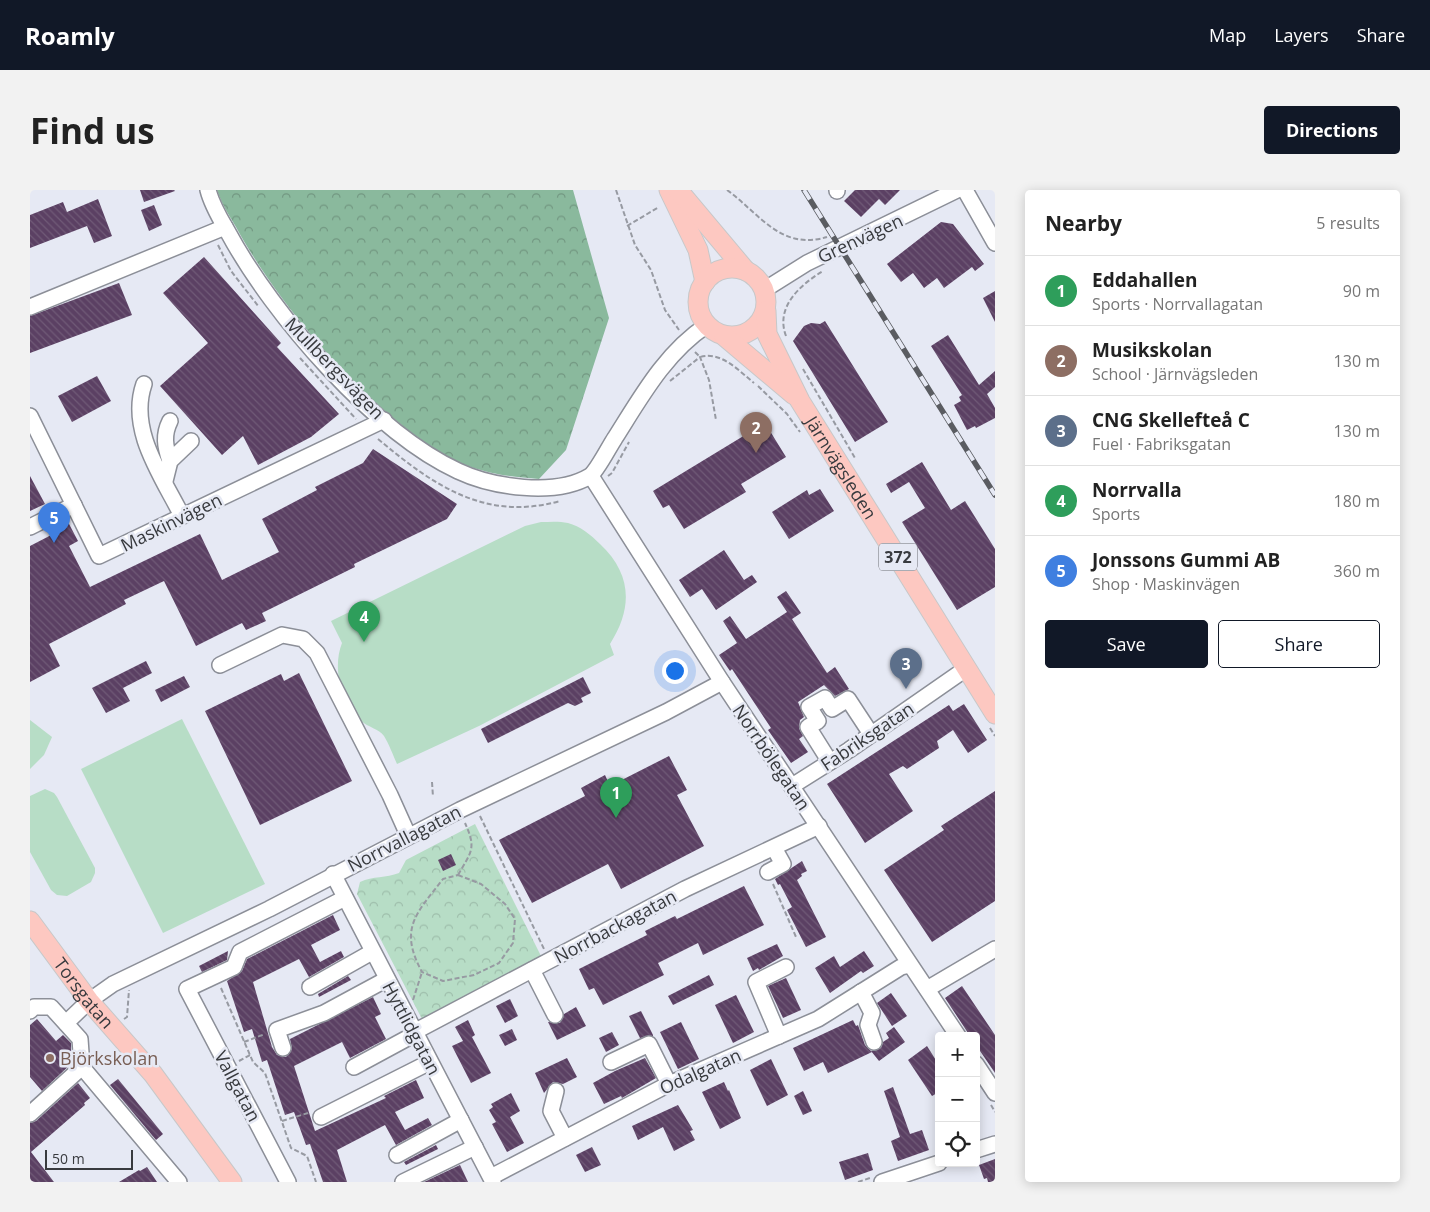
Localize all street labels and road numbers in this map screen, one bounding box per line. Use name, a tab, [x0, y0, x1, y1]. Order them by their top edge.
street label: Grenvägen	[813, 208, 907, 268]
street label: Mullbergsvägen	[280, 312, 390, 424]
street label: Järnvägsleden	[799, 410, 883, 524]
street label: Maskinvägen	[116, 487, 226, 557]
road number: 372	[879, 544, 917, 571]
street label: Fabriksgatan	[816, 696, 918, 776]
street label: Norrbölegatan	[728, 699, 816, 815]
street label: Norrvallagatan	[343, 799, 465, 877]
street label: Norrbackagatan	[550, 884, 680, 968]
street label: Torsgatan	[49, 953, 120, 1033]
street label: Hyttlidgatan	[377, 977, 447, 1079]
street label: Odalgatan	[655, 1042, 745, 1100]
street label: Vallgatan	[209, 1046, 267, 1126]

